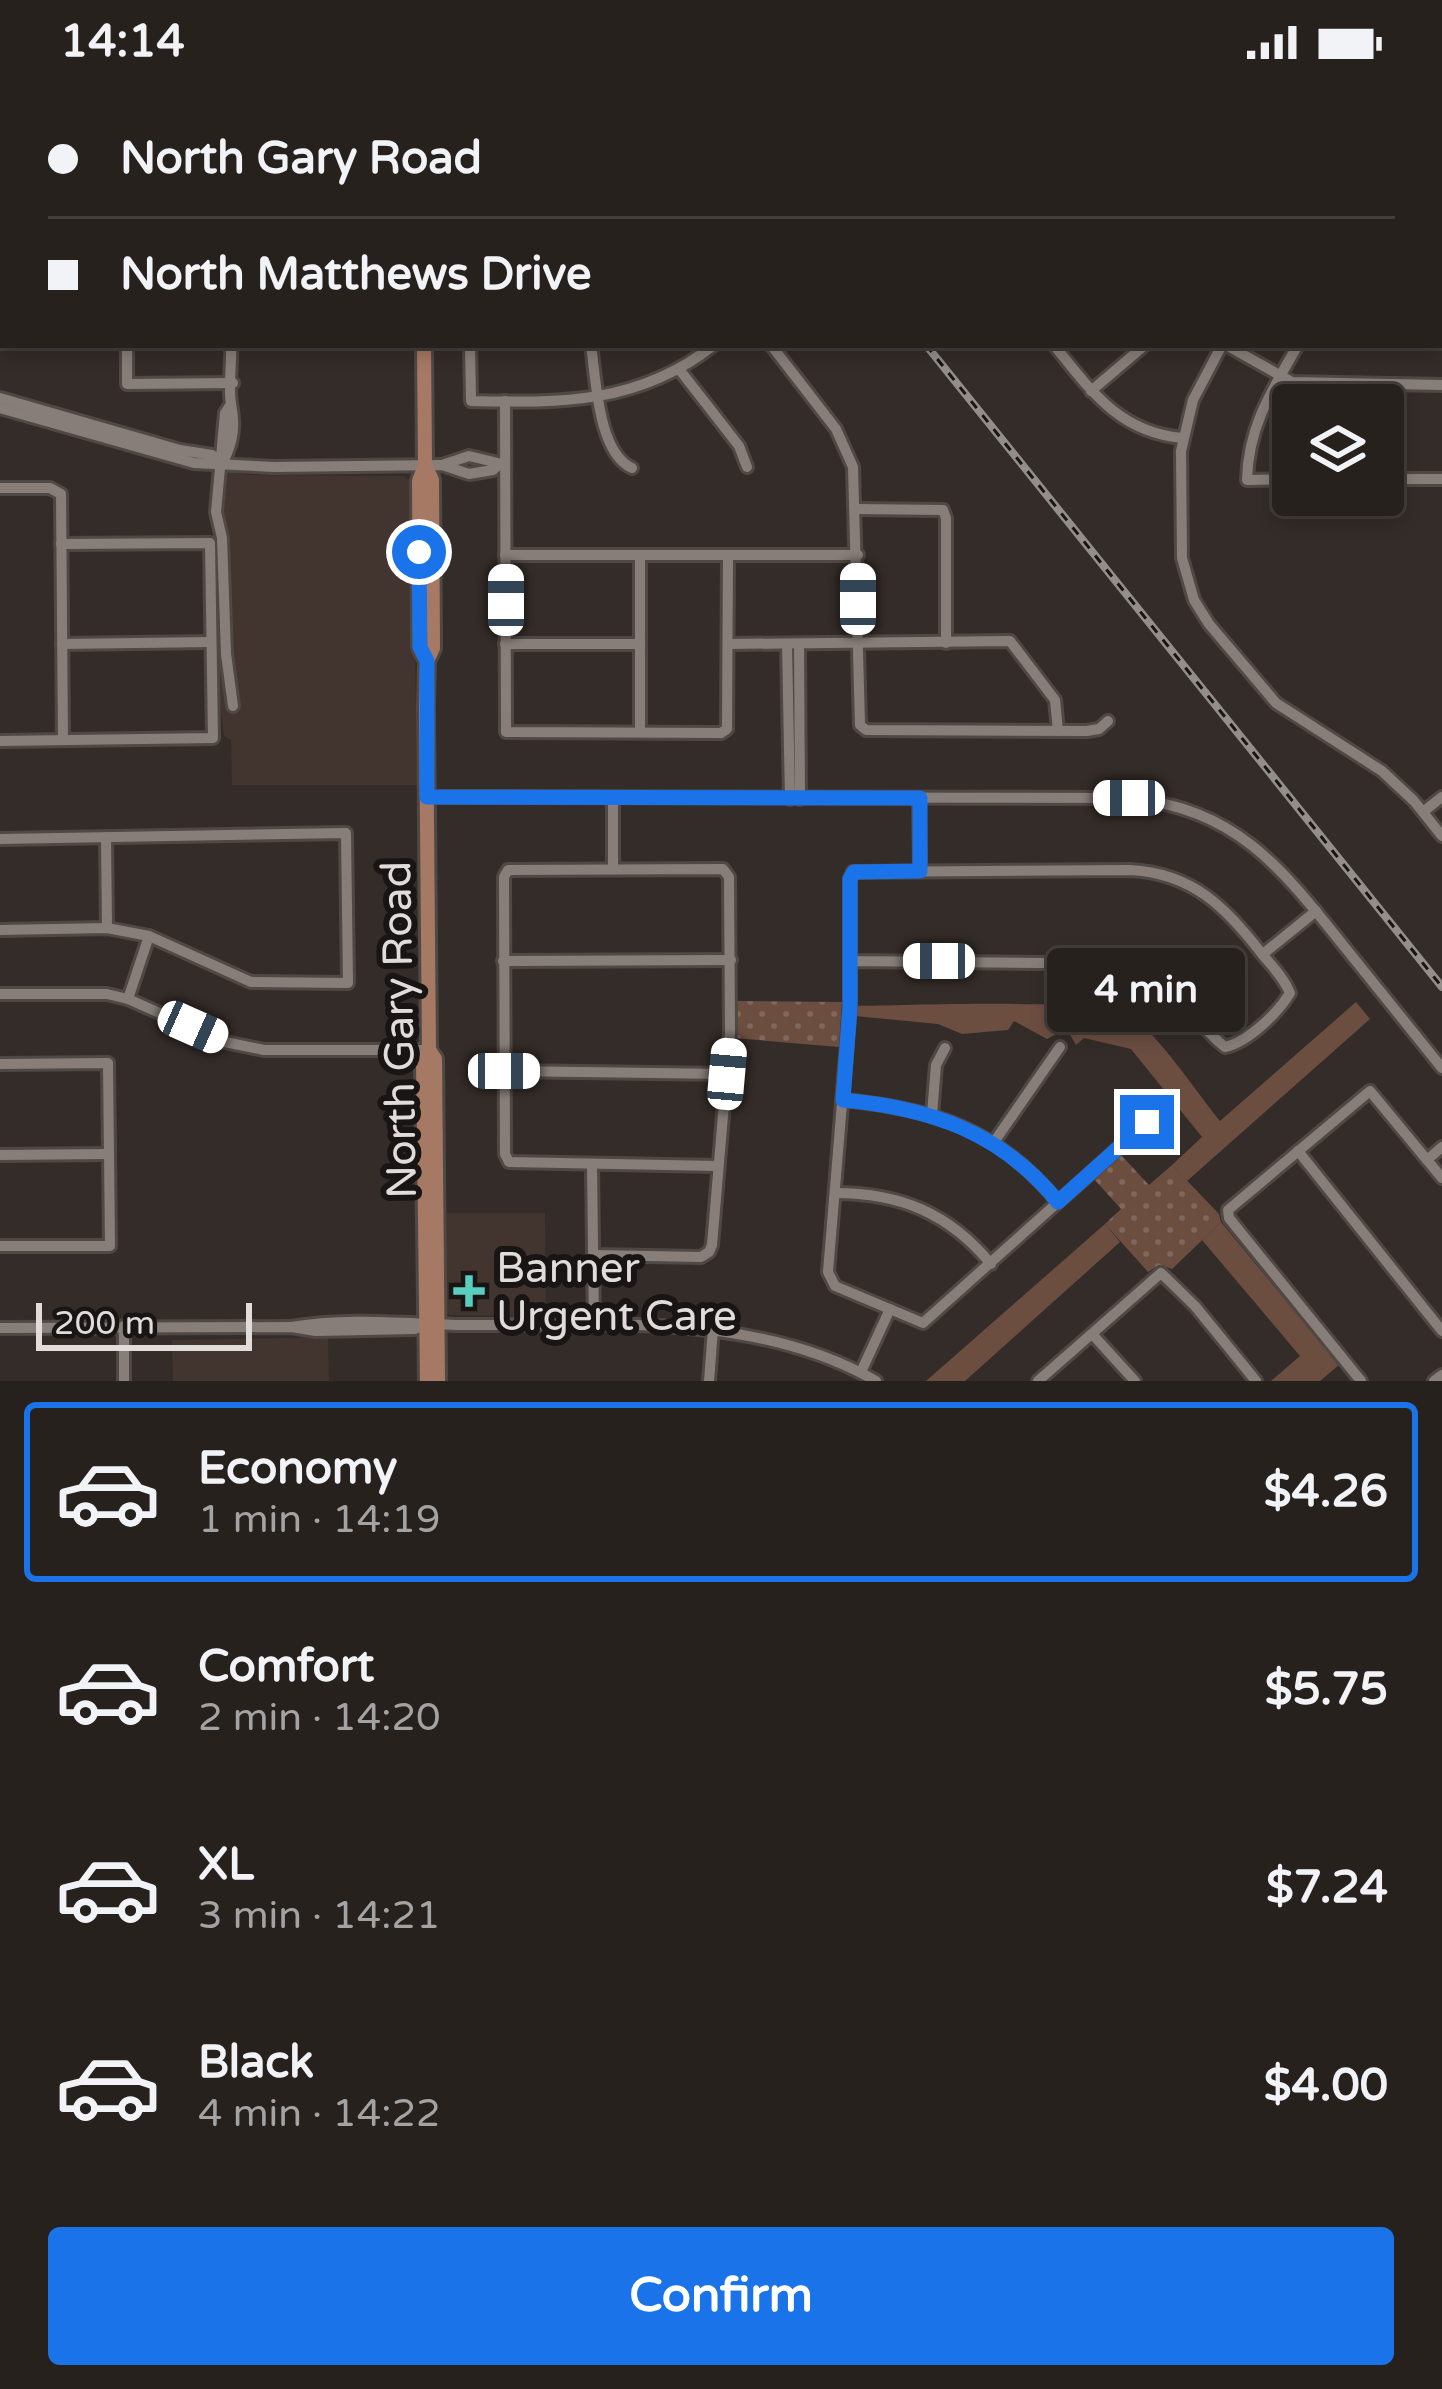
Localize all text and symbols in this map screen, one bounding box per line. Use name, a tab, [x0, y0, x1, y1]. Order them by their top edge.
text: 14:14	[60, 15, 185, 69]
text: North Gary Road	[120, 132, 482, 186]
text: North Matthews Drive	[120, 248, 591, 302]
map controls	[1272, 384, 1404, 516]
button: layers	[1272, 384, 1404, 516]
route start	[392, 525, 446, 579]
car	[840, 563, 876, 635]
car	[488, 564, 524, 636]
car	[1093, 780, 1165, 816]
street label: North Gary Road	[371, 861, 428, 1199]
car	[903, 943, 975, 979]
callout: 4 min	[1048, 948, 1246, 1032]
text: 4 min	[1094, 966, 1198, 1013]
car	[153, 996, 233, 1058]
car	[706, 1037, 748, 1111]
car	[468, 1053, 540, 1089]
route end	[1120, 1095, 1174, 1149]
place label: Banner Urgent Care	[496, 1243, 737, 1342]
marker: Banner Urgent Care	[453, 1275, 485, 1307]
scale bar	[36, 1297, 252, 1350]
text: 200 m	[54, 1304, 155, 1343]
icon: car	[54, 1438, 162, 1546]
text: Economy	[198, 1442, 397, 1496]
text: $4.26	[1264, 1465, 1388, 1519]
text: 1 min · 14:19	[198, 1496, 440, 1543]
icon: car	[54, 1636, 162, 1744]
text: Comfort	[198, 1640, 374, 1694]
text: $5.75	[1265, 1663, 1388, 1717]
text: 2 min · 14:20	[198, 1694, 440, 1741]
icon: car	[54, 1834, 162, 1942]
text: XL	[198, 1838, 254, 1892]
text: $7.24	[1266, 1861, 1388, 1915]
text: 3 min · 14:21	[198, 1892, 440, 1939]
icon: car	[54, 2032, 162, 2140]
text: Black	[198, 2036, 314, 2090]
text: $4.00	[1264, 2059, 1388, 2113]
text: 4 min · 14:22	[198, 2090, 440, 2137]
button: Confirm	[48, 2227, 1394, 2365]

